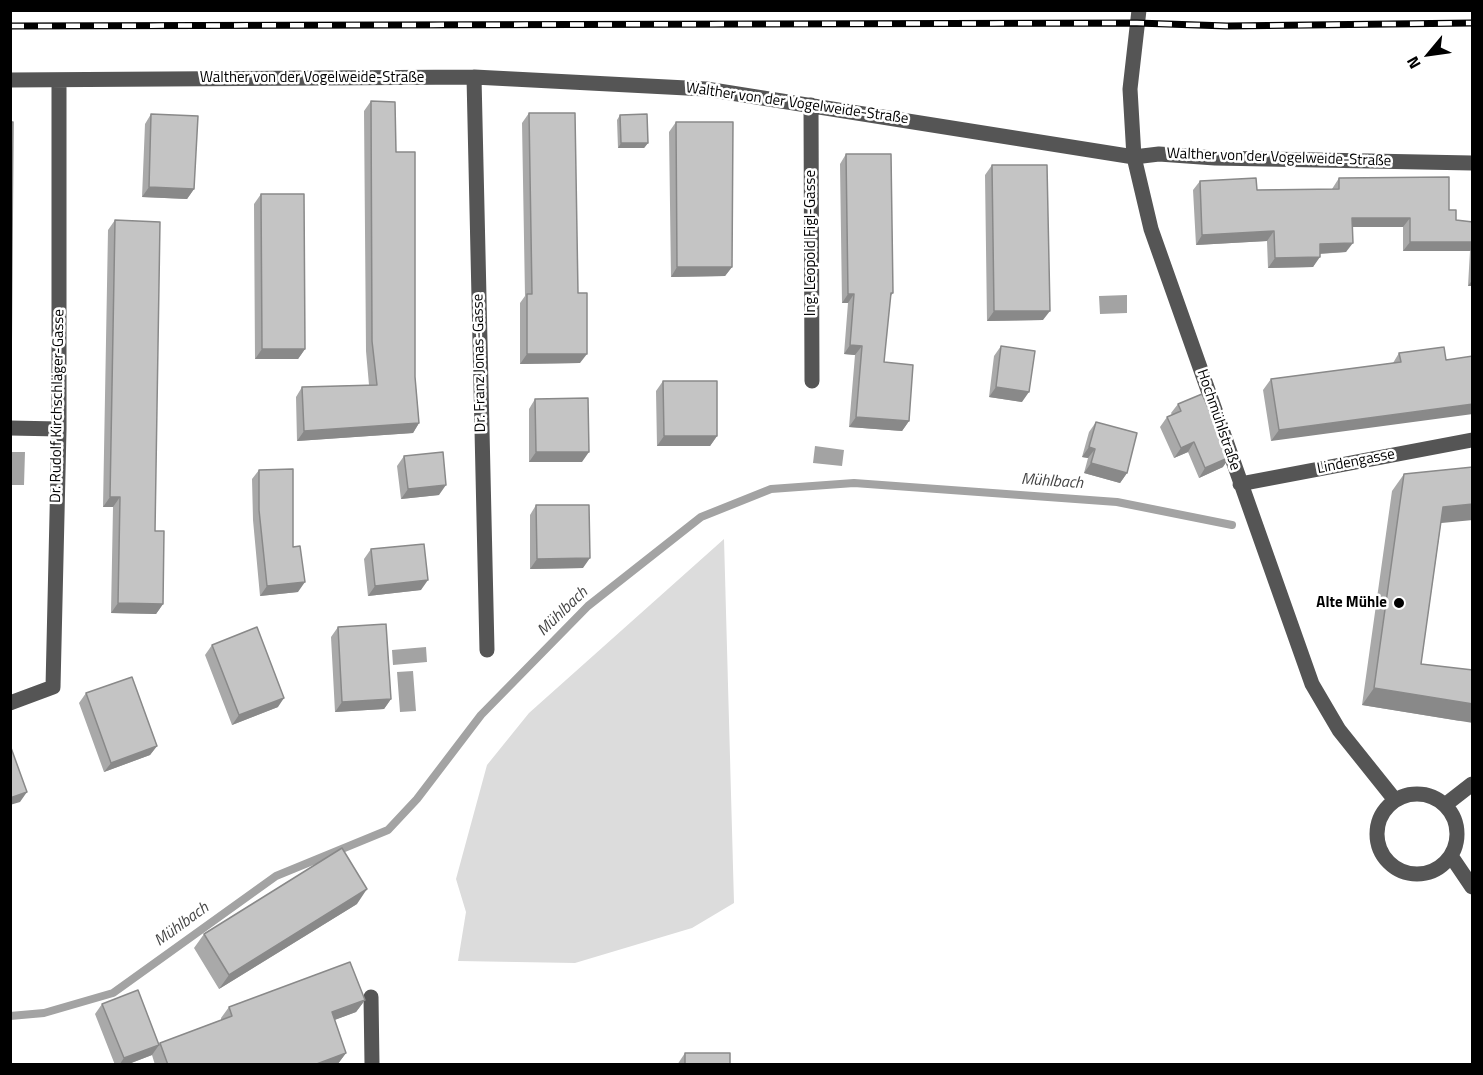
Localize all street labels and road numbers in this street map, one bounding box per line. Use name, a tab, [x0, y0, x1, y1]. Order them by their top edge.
street label: Walther von der Vogelweide-Straße	[200, 69, 424, 87]
street label: Walther von der Vogelweide-Straße	[684, 79, 910, 129]
street label: Walther von der Vogelweide-Straße	[1166, 145, 1392, 171]
street label: Ing. Leopold Figl-Gasse	[802, 170, 820, 316]
street label: Dr. Franz Jonas-Gasse	[470, 294, 490, 432]
street label: Dr. Rudolf Kirchschläger-Gasse	[47, 309, 69, 503]
street label: Hochmühlstraße	[1192, 367, 1244, 473]
street label: Lindengasse	[1316, 446, 1396, 478]

